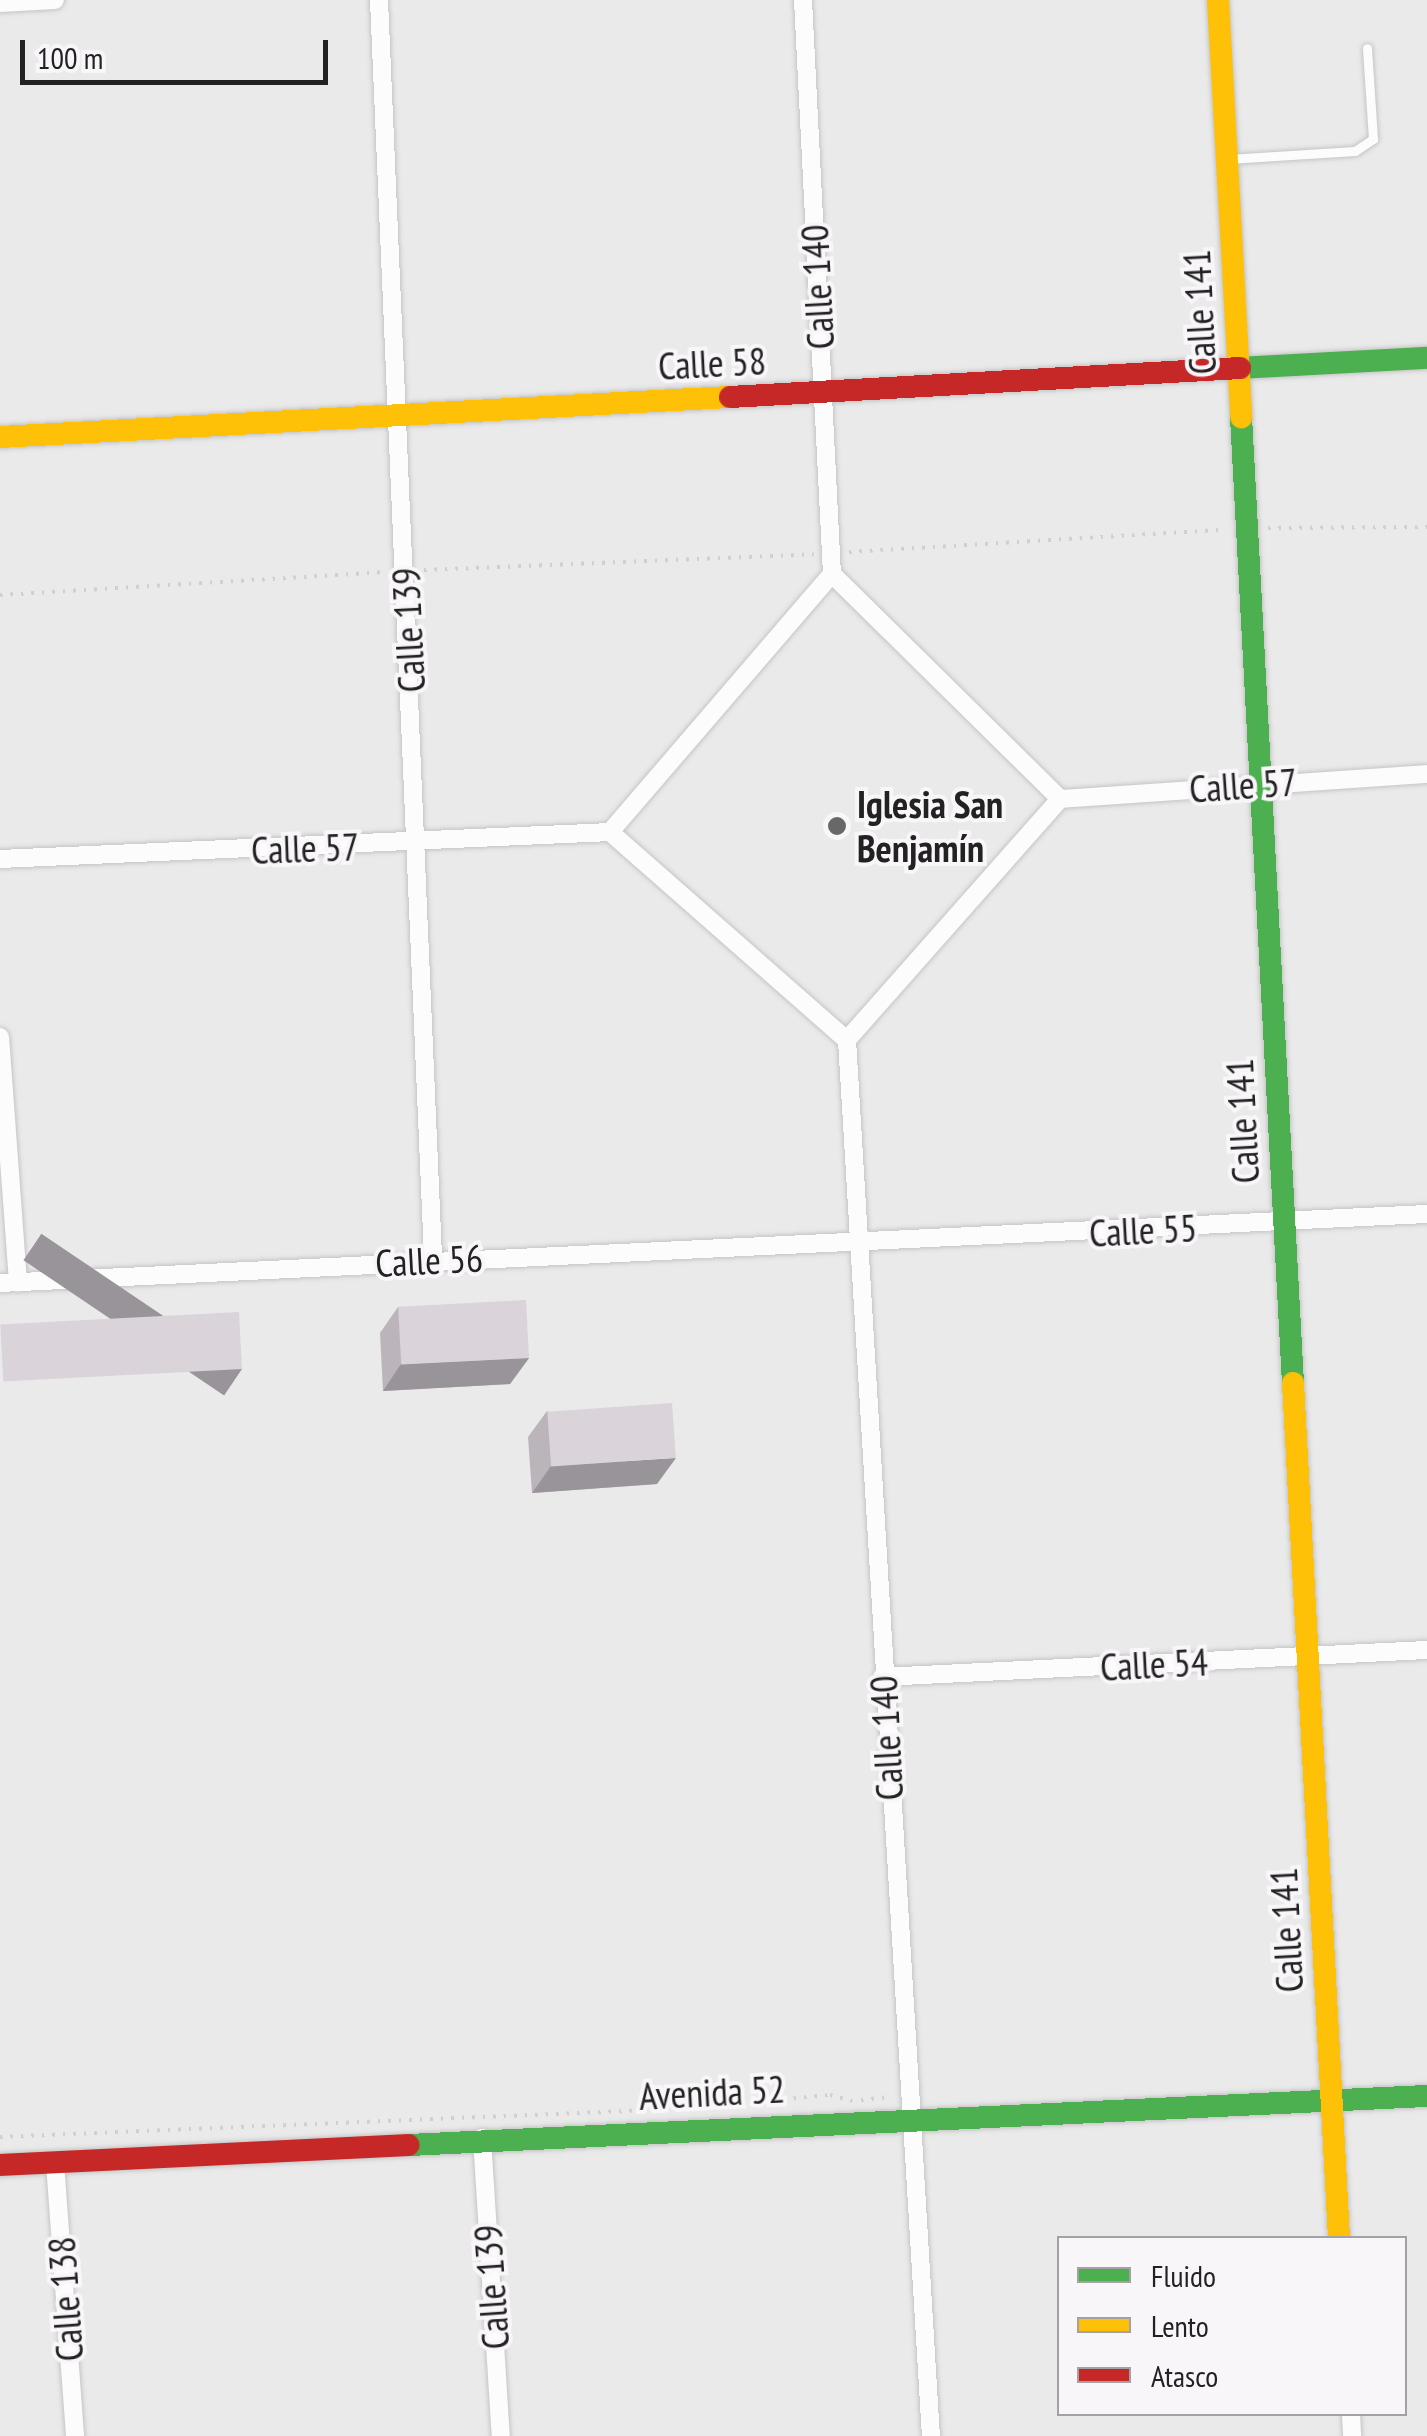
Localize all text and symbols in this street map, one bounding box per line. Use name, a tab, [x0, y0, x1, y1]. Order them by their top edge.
scale bar	[25, 20, 332, 82]
text: 100 m	[37, 38, 103, 77]
street label: Calle 140	[791, 223, 843, 351]
street label: Calle 141	[1173, 248, 1225, 376]
street label: Calle 58	[657, 337, 767, 389]
street label: Calle 139	[382, 566, 434, 694]
street label: Calle 57	[1188, 758, 1298, 812]
place label: Iglesia San Benjamín	[857, 781, 1003, 871]
marker: Iglesia San Benjamín	[826, 815, 848, 837]
street label: Calle 57	[250, 823, 360, 873]
street label: Calle 141	[1216, 1057, 1268, 1185]
street label: Calle 55	[1088, 1204, 1198, 1256]
street label: Calle 56	[374, 1234, 484, 1286]
street label: Calle 54	[1099, 1638, 1209, 1690]
street label: Calle 140	[860, 1674, 912, 1802]
street label: Calle 141	[1260, 1866, 1312, 1994]
street label: Avenida 52	[638, 2065, 786, 2119]
street label: Calle 139	[464, 2223, 518, 2351]
street label: Calle 138	[38, 2235, 92, 2363]
legend	[1057, 2236, 1407, 2416]
text: Fluido	[1151, 2256, 1216, 2295]
text: Lento	[1151, 2306, 1209, 2345]
text: Atasco	[1151, 2356, 1218, 2395]

